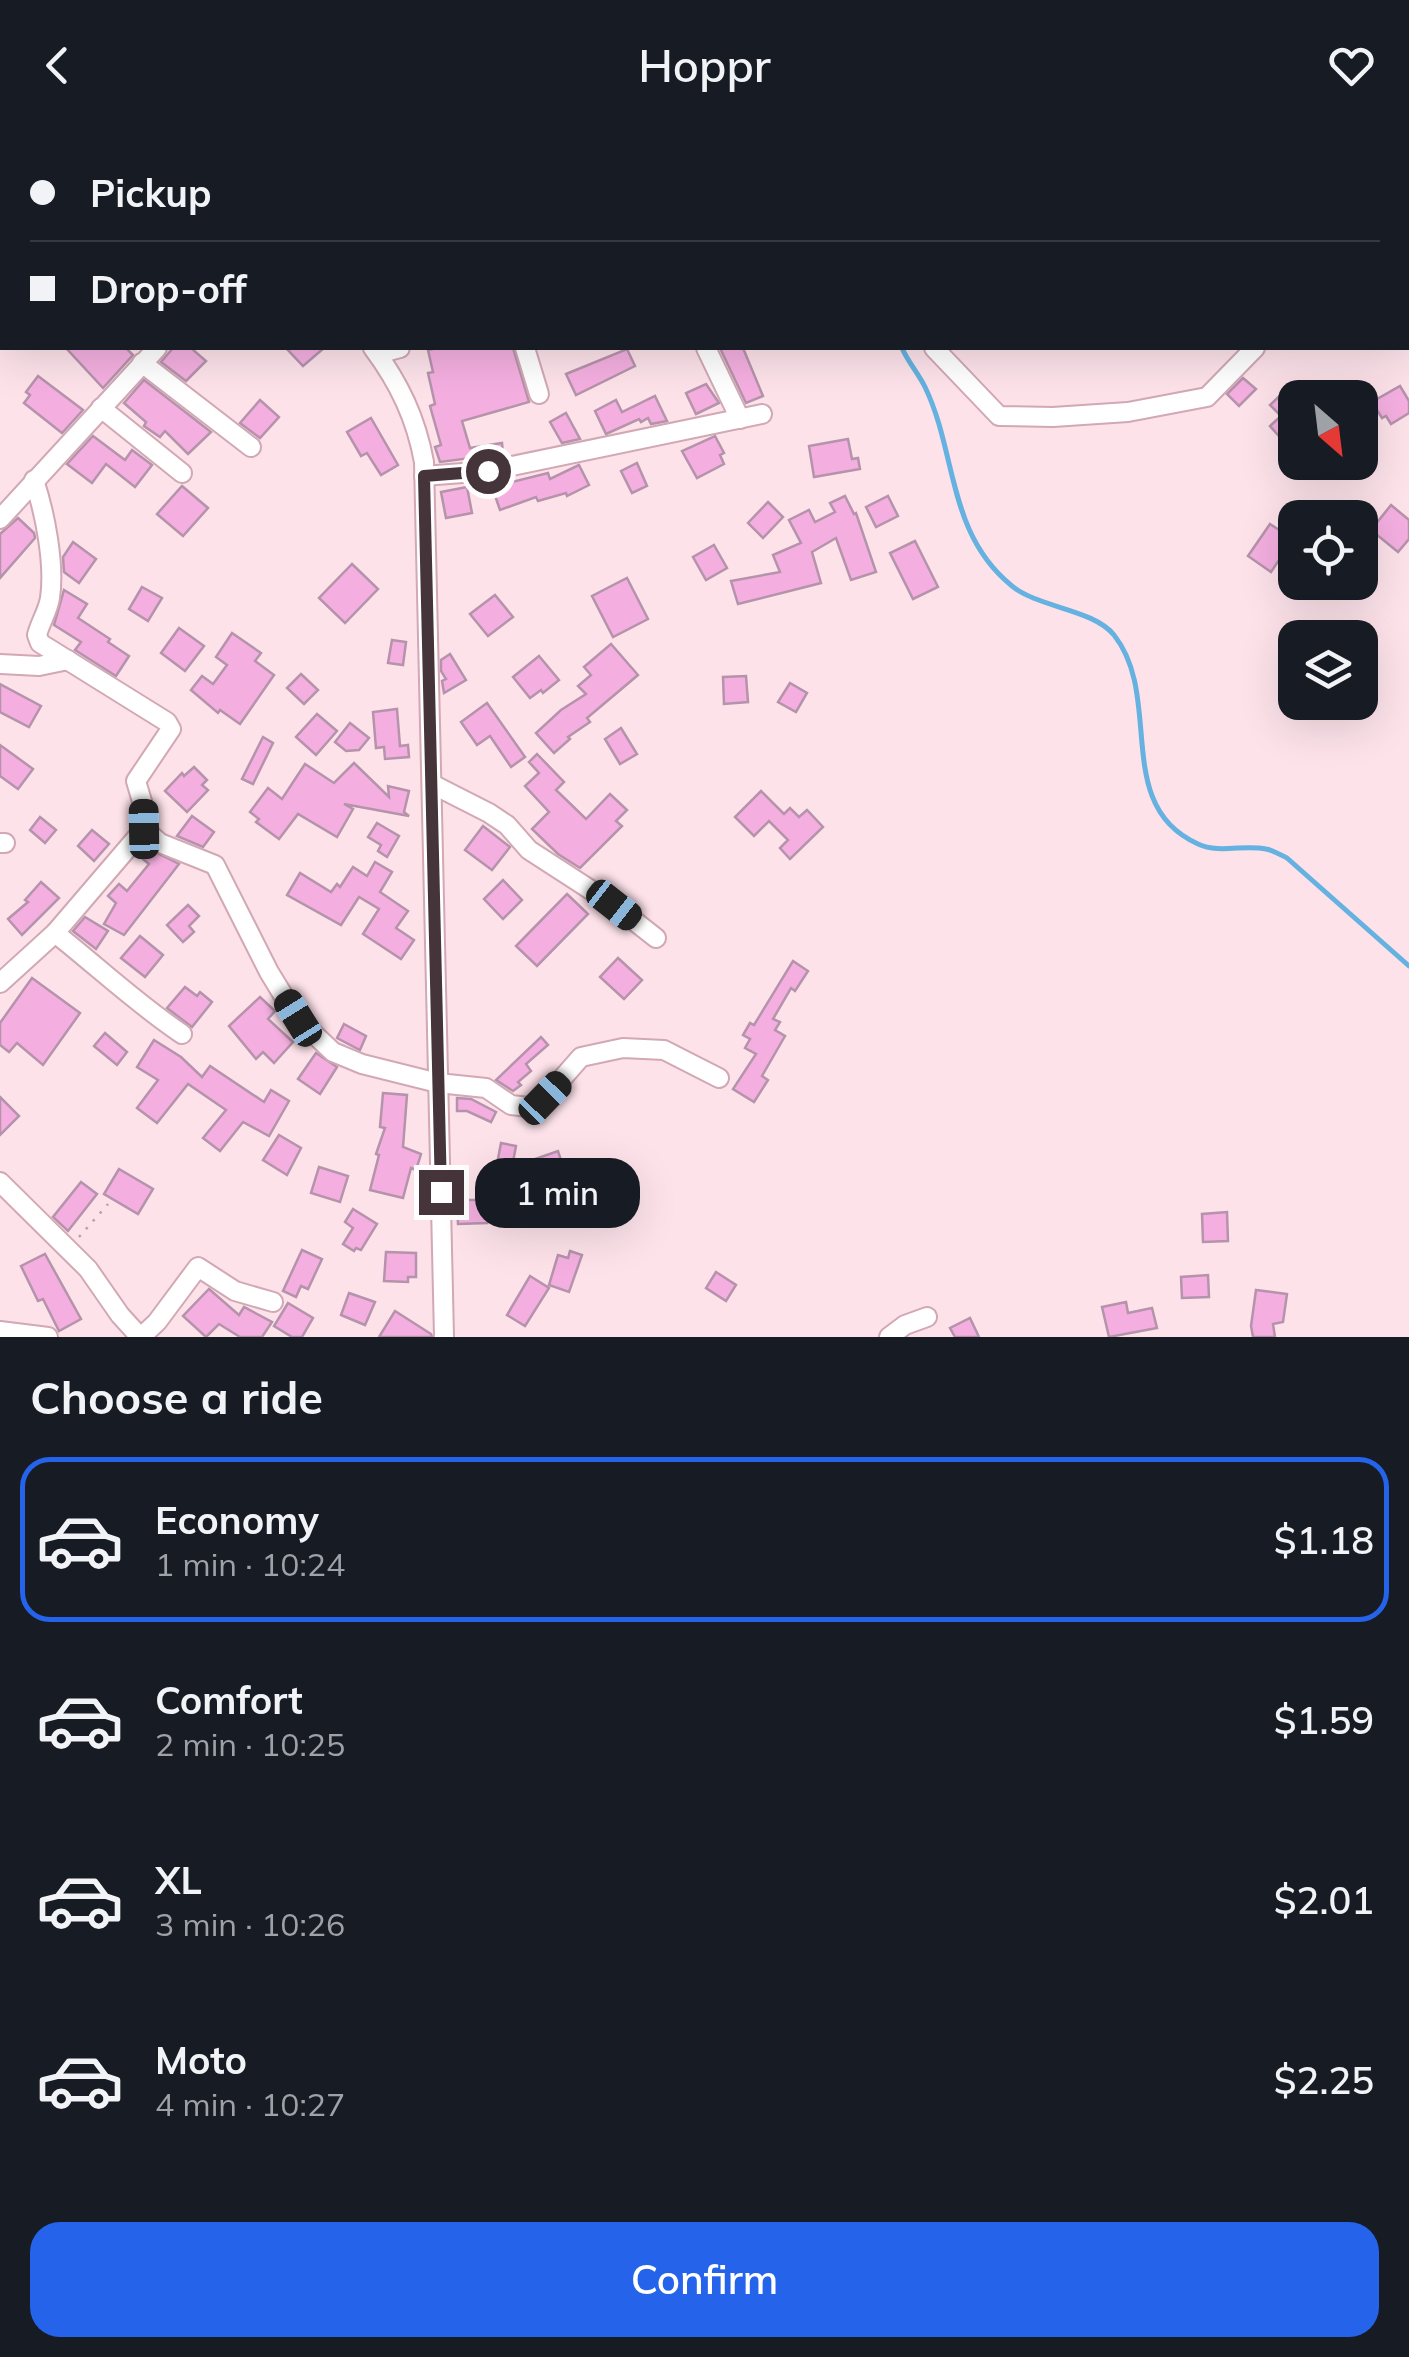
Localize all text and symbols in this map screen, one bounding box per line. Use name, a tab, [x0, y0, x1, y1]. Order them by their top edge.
text: Hoppr	[638, 37, 771, 93]
icon: back	[30, 38, 85, 93]
icon: heart	[1324, 38, 1379, 93]
text: Pickup	[90, 169, 212, 217]
text: Drop-off	[90, 265, 247, 313]
north arrow	[1278, 380, 1378, 480]
map controls	[1278, 380, 1378, 720]
route start	[466, 449, 511, 494]
button: locate	[1278, 500, 1378, 600]
button: layers	[1278, 620, 1378, 720]
car	[128, 799, 160, 859]
car	[581, 875, 647, 935]
car	[269, 985, 327, 1051]
car	[513, 1066, 577, 1130]
callout: 1 min	[476, 1157, 641, 1227]
route end	[419, 1170, 464, 1215]
text: 1 min	[516, 1173, 599, 1213]
text: Choose a ride	[30, 1369, 323, 1425]
icon: car	[35, 1495, 125, 1585]
text: Economy	[155, 1496, 319, 1544]
text: $1.18	[1274, 1516, 1374, 1564]
text: 1 min · 10:24	[155, 1544, 345, 1584]
icon: car	[35, 1675, 125, 1765]
text: Comfort	[155, 1676, 303, 1724]
text: $1.59	[1274, 1696, 1374, 1744]
text: 2 min · 10:25	[155, 1724, 345, 1764]
icon: car	[35, 1855, 125, 1945]
text: XL	[155, 1856, 202, 1904]
text: $2.01	[1274, 1876, 1374, 1924]
text: 3 min · 10:26	[155, 1904, 345, 1944]
icon: car	[35, 2035, 125, 2125]
text: Moto	[155, 2036, 247, 2084]
text: $2.25	[1274, 2056, 1374, 2104]
text: 4 min · 10:27	[155, 2084, 345, 2124]
button: Confirm	[30, 2222, 1379, 2337]

